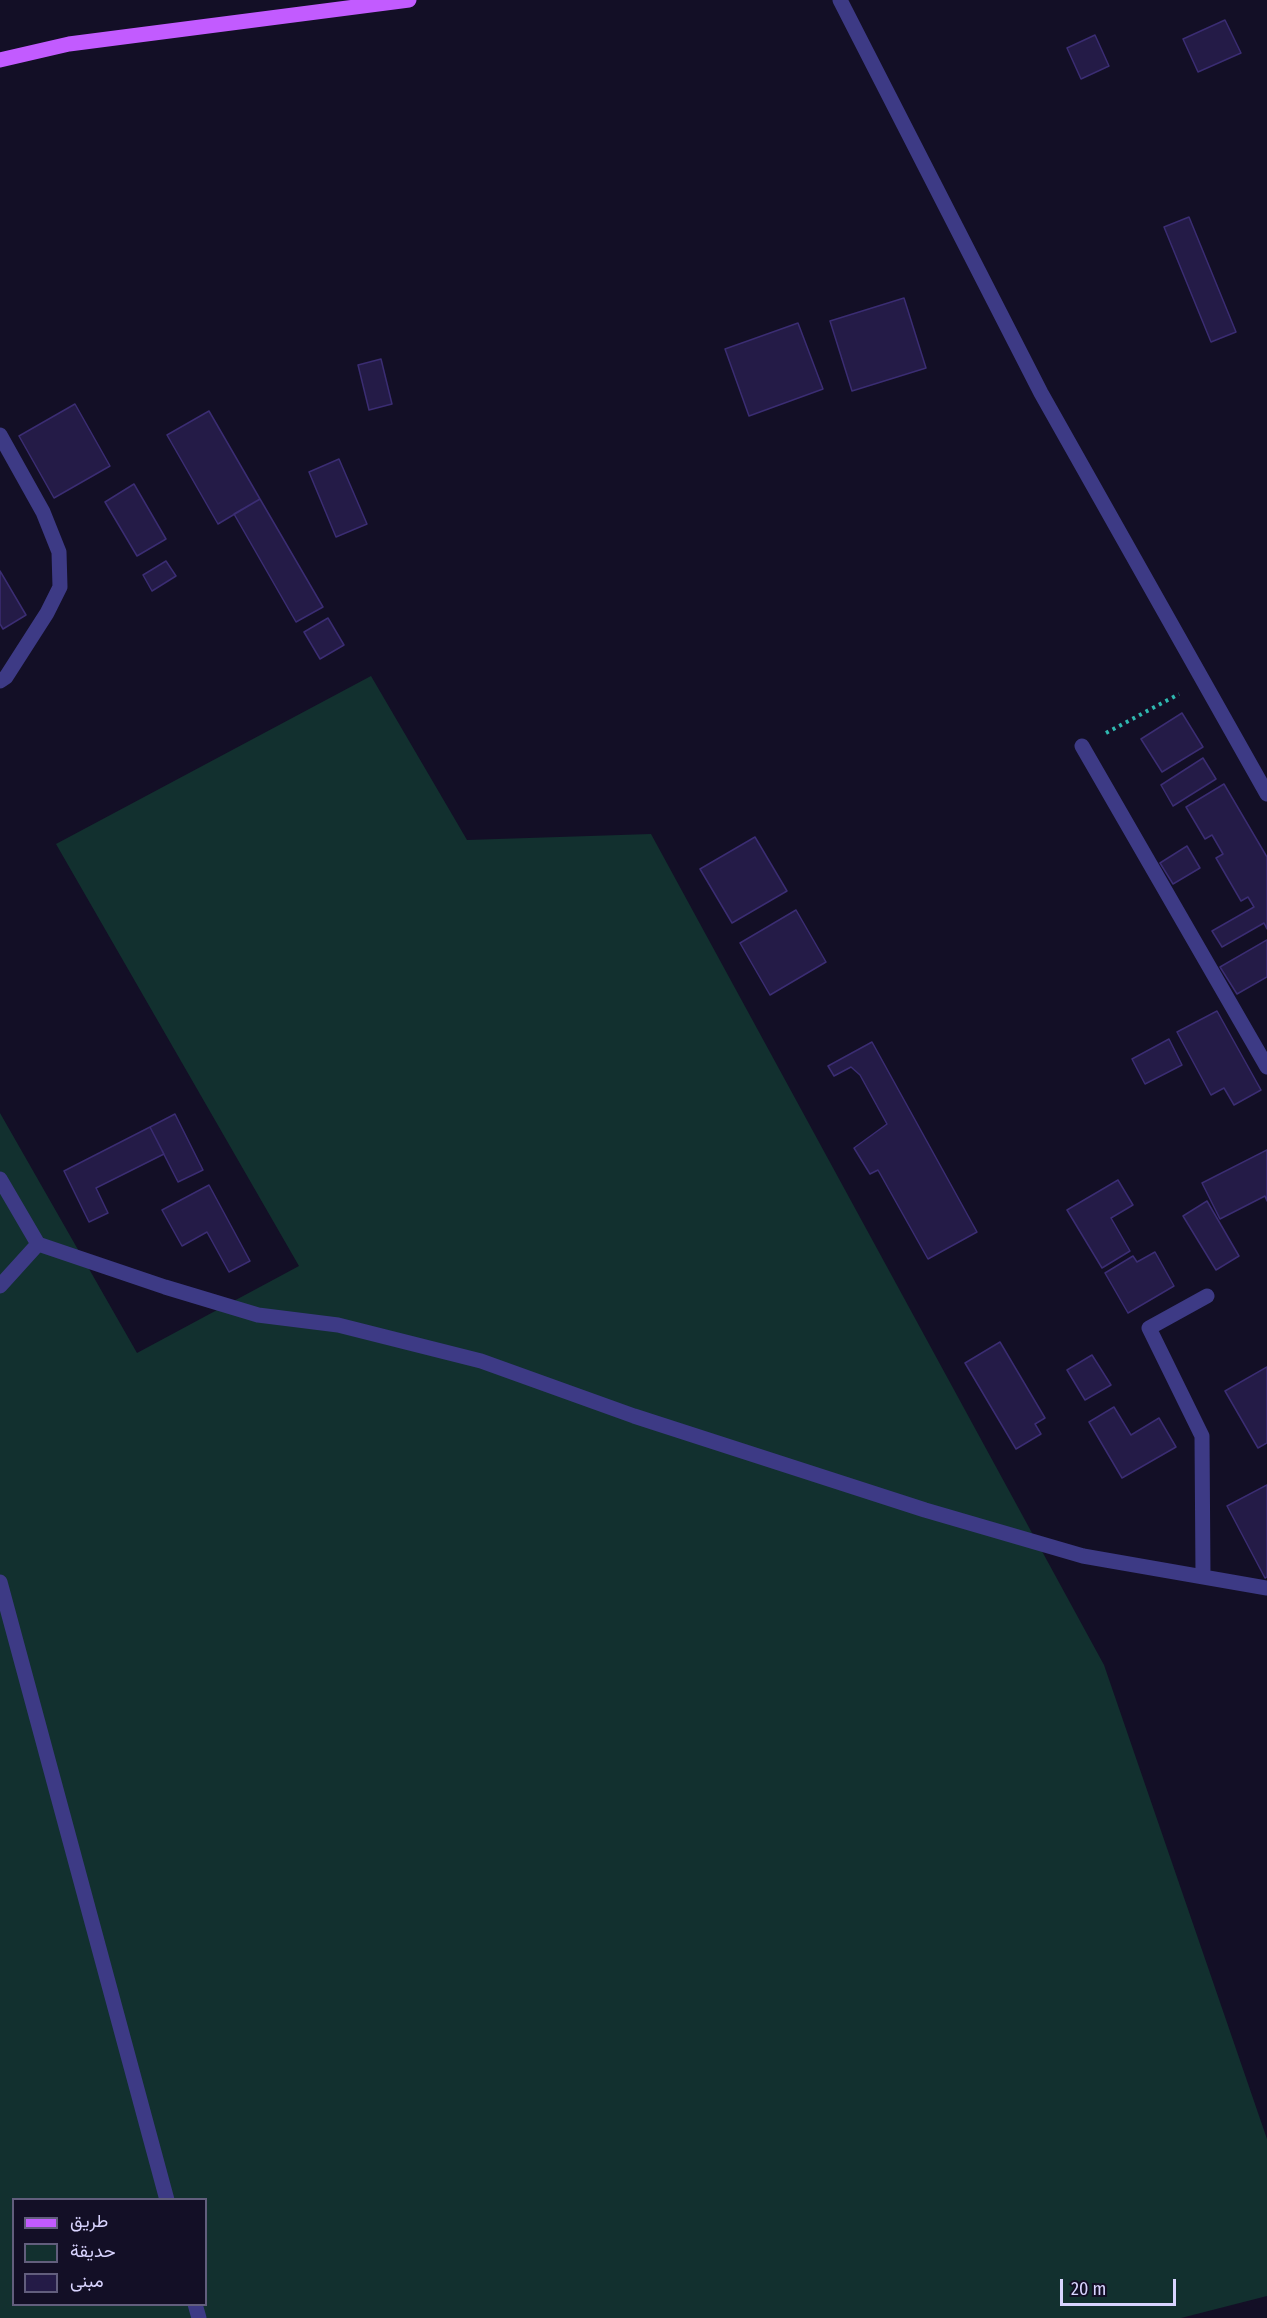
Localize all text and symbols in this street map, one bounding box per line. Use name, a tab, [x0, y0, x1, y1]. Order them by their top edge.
legend	[12, 2198, 207, 2306]
text: طريق	[70, 2210, 108, 2232]
text: حديقة	[70, 2240, 116, 2262]
scale bar	[1063, 2267, 1178, 2305]
text: مبنى	[70, 2270, 104, 2292]
text: 20 m	[1071, 2278, 1106, 2300]

